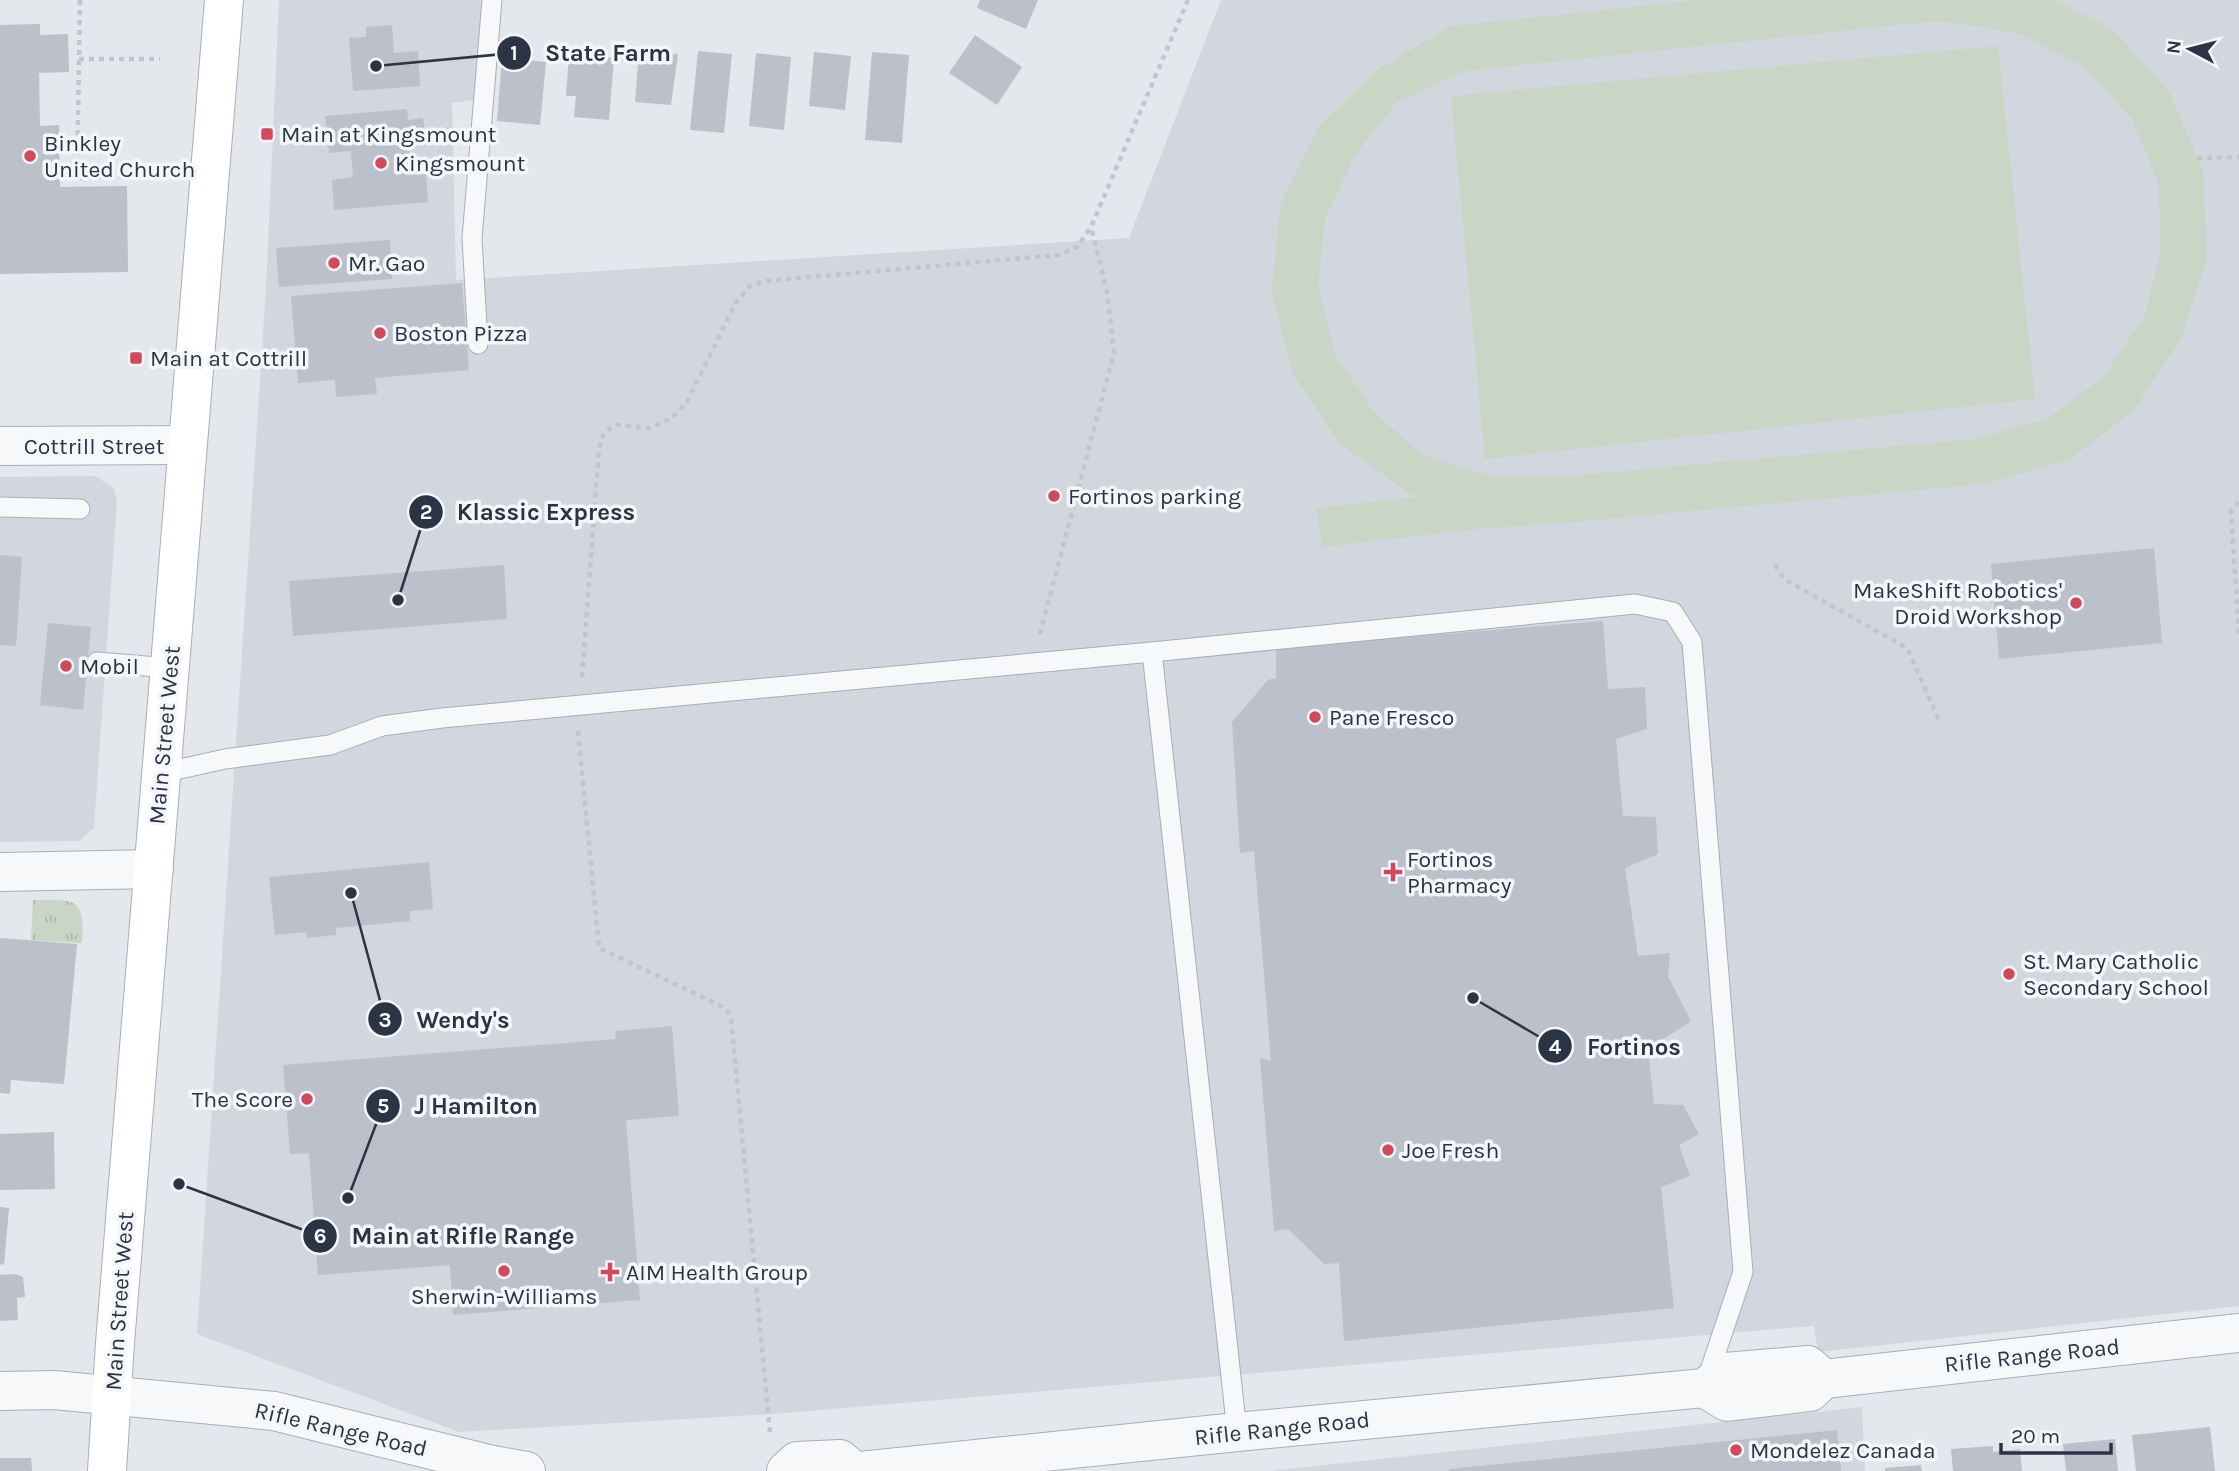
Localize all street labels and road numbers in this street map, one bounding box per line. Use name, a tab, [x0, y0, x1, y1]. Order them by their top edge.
street label: Cottrill Street	[24, 433, 165, 460]
street label: Main Street West	[143, 644, 186, 826]
street label: Main Street West	[100, 1210, 139, 1391]
street label: Rifle Range Road	[1943, 1333, 2121, 1378]
street label: Rifle Range Road	[252, 1396, 430, 1462]
street label: Rifle Range Road	[1193, 1406, 1371, 1451]

